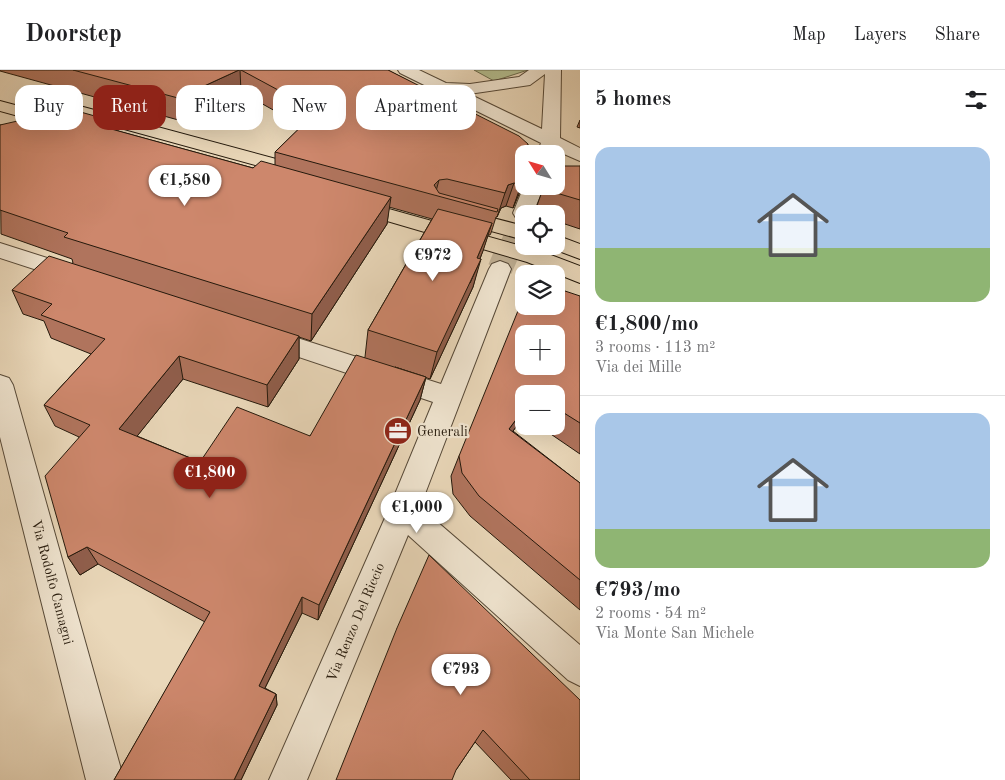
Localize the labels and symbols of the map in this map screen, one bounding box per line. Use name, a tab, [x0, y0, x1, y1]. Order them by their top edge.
north arrow	[515, 145, 565, 195]
pin: €1,580	[144, 164, 226, 207]
pin: €972	[403, 240, 463, 282]
office icon: Generali	[383, 416, 413, 446]
place label: Generali	[417, 425, 468, 439]
pin: €1,800	[169, 456, 251, 499]
pin: €1,000	[376, 492, 458, 534]
street label: Via Rodolfo Camagni	[29, 518, 75, 646]
street label: Via Renzo Del Riccio	[325, 561, 387, 684]
pin: €793	[431, 654, 491, 696]

